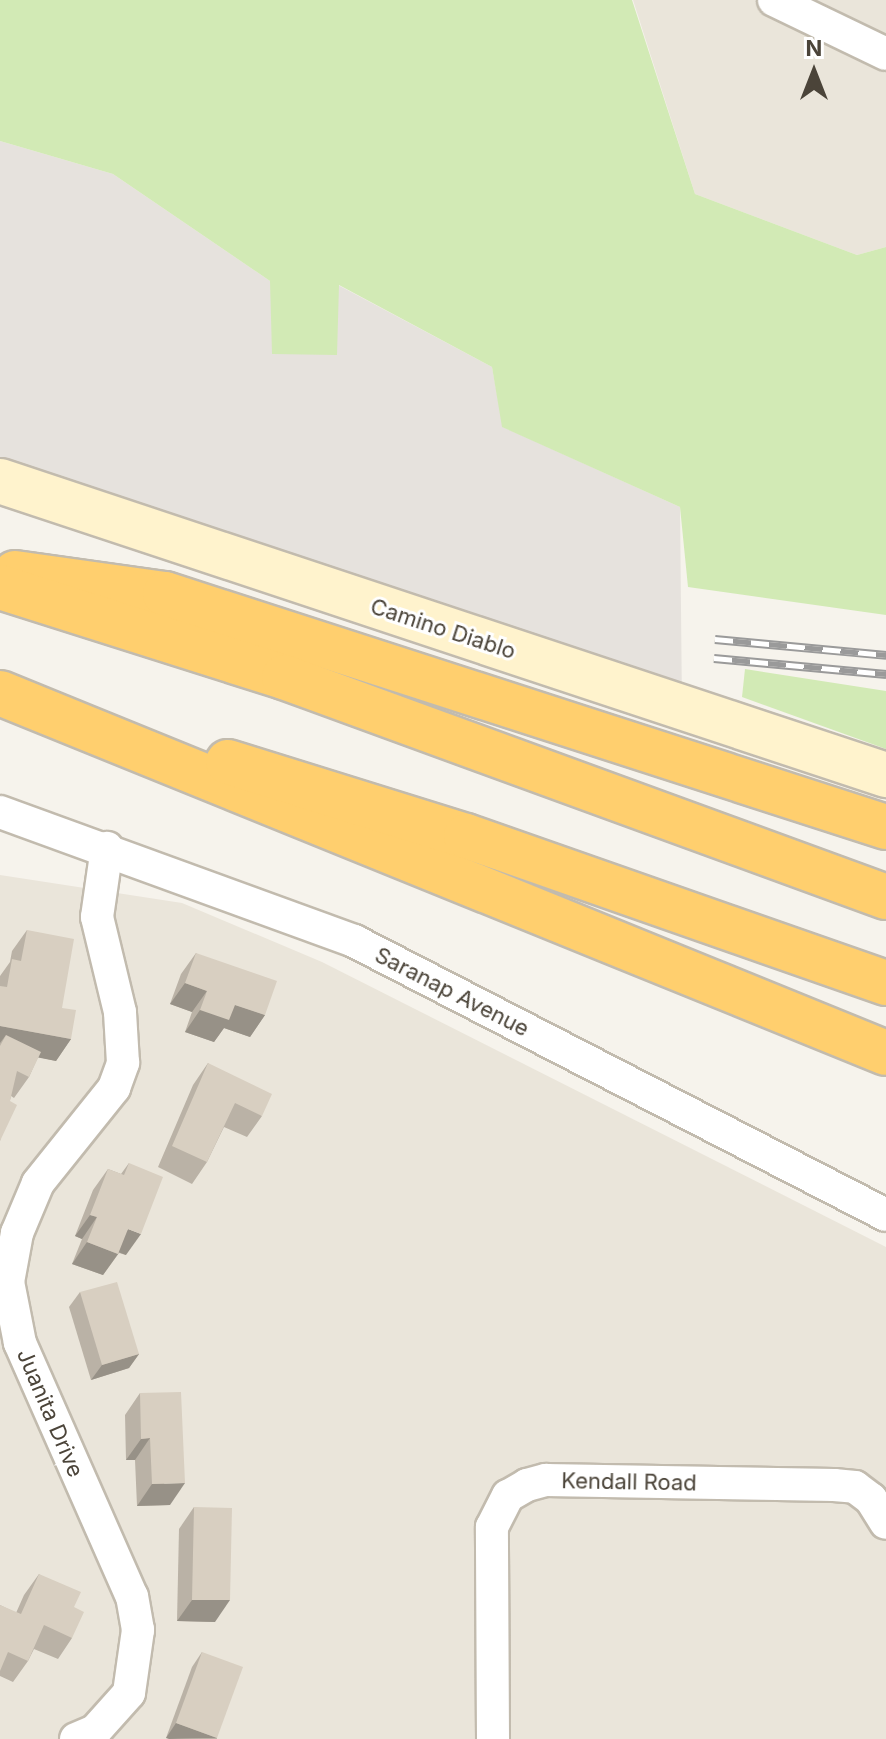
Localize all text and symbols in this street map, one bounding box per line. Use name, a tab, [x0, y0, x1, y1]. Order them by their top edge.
north arrow	[774, 32, 854, 112]
text: N	[806, 35, 822, 61]
street label: Camino Diablo	[367, 593, 519, 665]
street label: Saranap Avenue	[371, 942, 533, 1042]
street label: Juanita Drive	[11, 1345, 89, 1481]
street label: Kendall Road	[561, 1468, 697, 1496]

